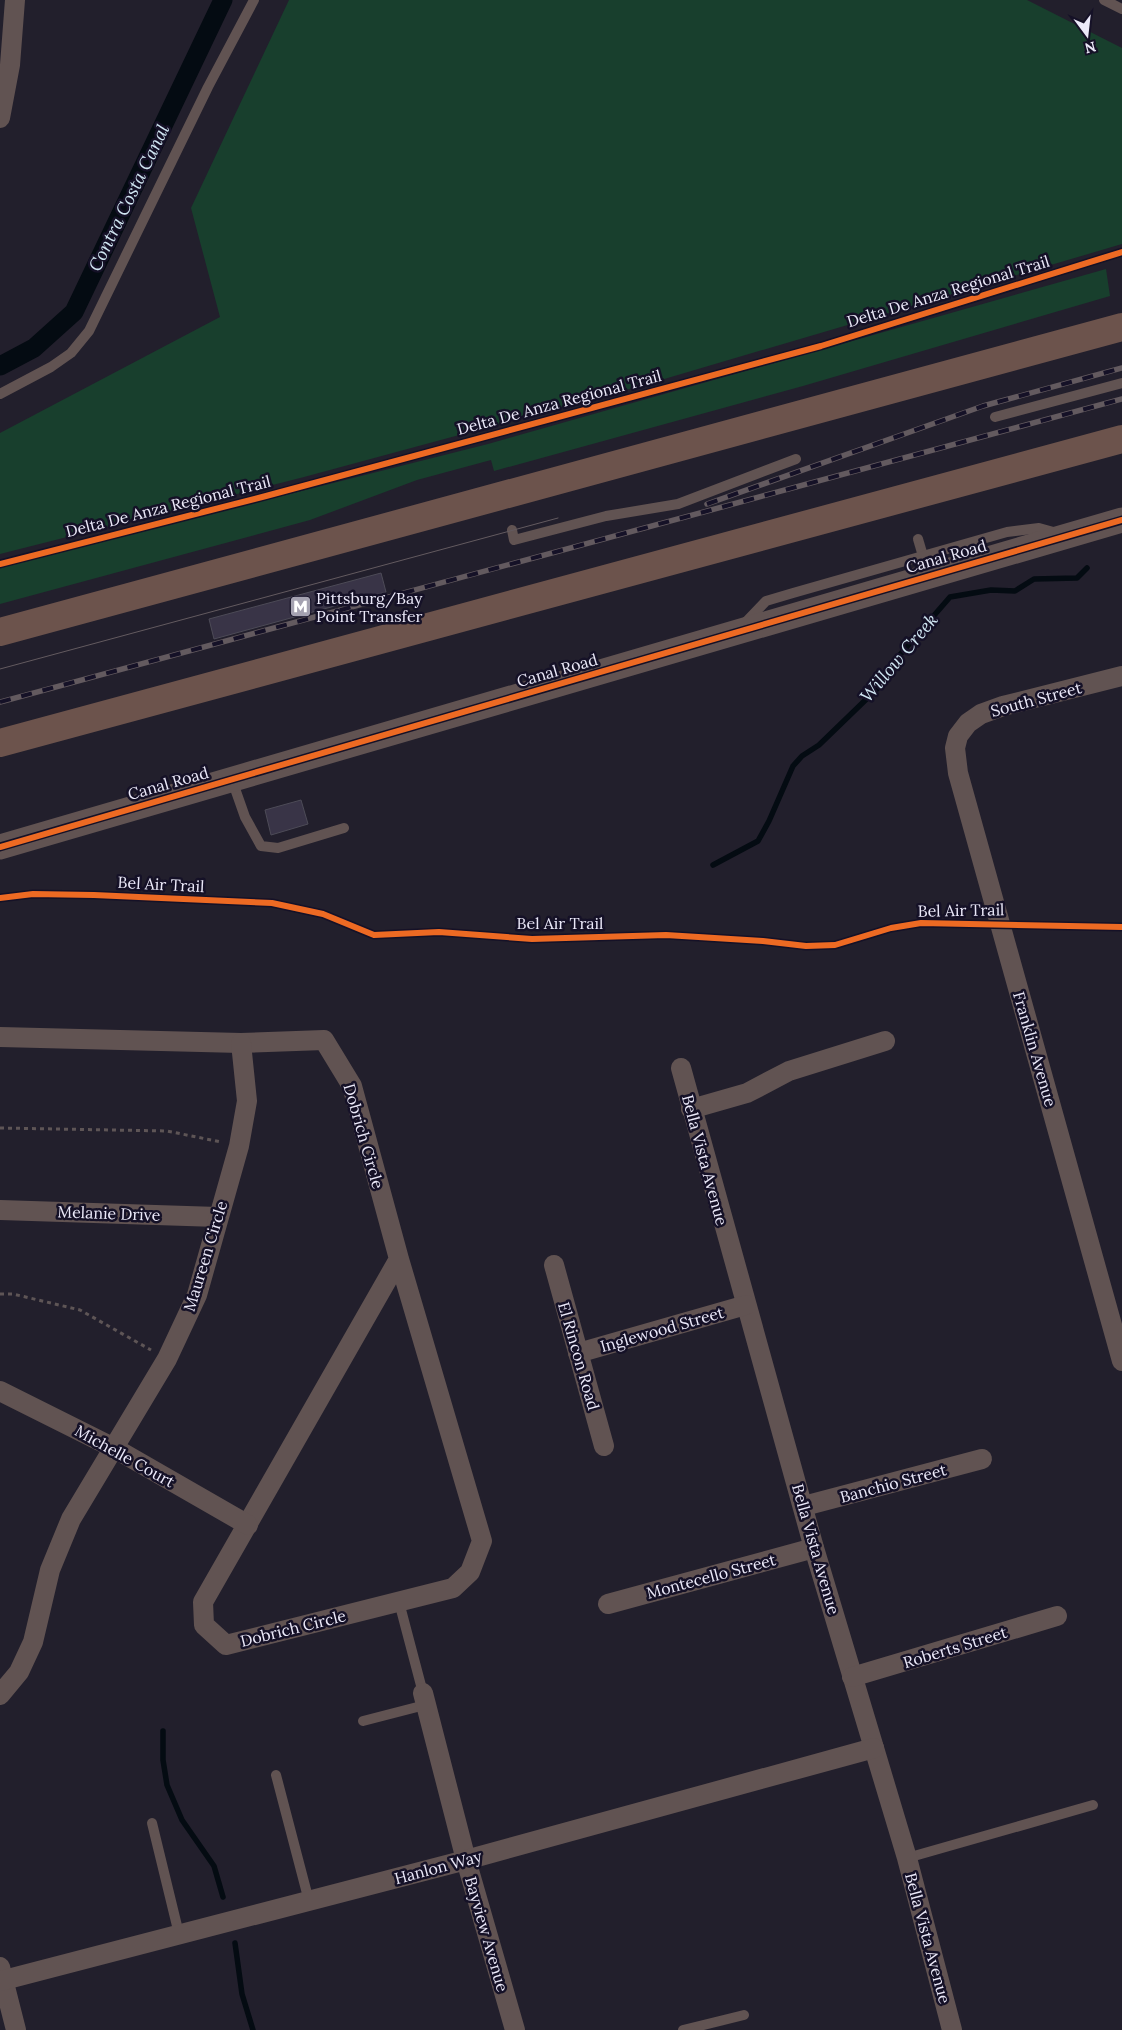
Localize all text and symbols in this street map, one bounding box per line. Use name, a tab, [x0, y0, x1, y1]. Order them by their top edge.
north arrow	[1062, 10, 1112, 60]
text: N	[1083, 37, 1098, 58]
water label: Contra Costa Canal	[83, 121, 174, 275]
street label: Delta De Anza Regional Trail	[844, 251, 1052, 331]
street label: Delta De Anza Regional Trail	[455, 365, 663, 439]
street label: Delta De Anza Regional Trail	[63, 471, 273, 541]
street label: Canal Road	[903, 535, 989, 577]
place label: Pittsburg/Bay Point Transfer	[316, 588, 423, 626]
metro station icon: Pittsburg/Bay Point Transfer	[288, 595, 312, 619]
water label: Willow Creek	[855, 608, 943, 707]
street label: Canal Road	[514, 649, 600, 691]
street label: South Street	[988, 677, 1084, 721]
street label: Canal Road	[125, 762, 211, 804]
street label: Bel Air Trail	[117, 872, 205, 896]
street label: Bel Air Trail	[917, 899, 1005, 921]
street label: Bel Air Trail	[517, 913, 603, 933]
street label: Franklin Avenue	[1009, 989, 1061, 1109]
street label: Dobrich Circle	[339, 1081, 389, 1191]
street label: Bella Vista Avenue	[678, 1092, 732, 1228]
street label: Maureen Circle	[179, 1198, 231, 1314]
street label: Melanie Drive	[57, 1201, 161, 1225]
street label: El Rincon Road	[554, 1300, 604, 1413]
street label: Inglewood Street	[598, 1302, 727, 1356]
street label: Michelle Court	[72, 1420, 179, 1492]
street label: Banchio Street	[838, 1459, 949, 1507]
street label: Bella Vista Avenue	[788, 1481, 844, 1617]
street label: Montecello Street	[644, 1549, 779, 1603]
street label: Dobrich Circle	[238, 1605, 348, 1651]
street label: Roberts Street	[901, 1621, 1010, 1672]
street label: Hanlon Way	[392, 1846, 484, 1888]
street label: Bella Vista Avenue	[901, 1870, 955, 2006]
street label: Bayview Avenue	[461, 1874, 513, 1994]

